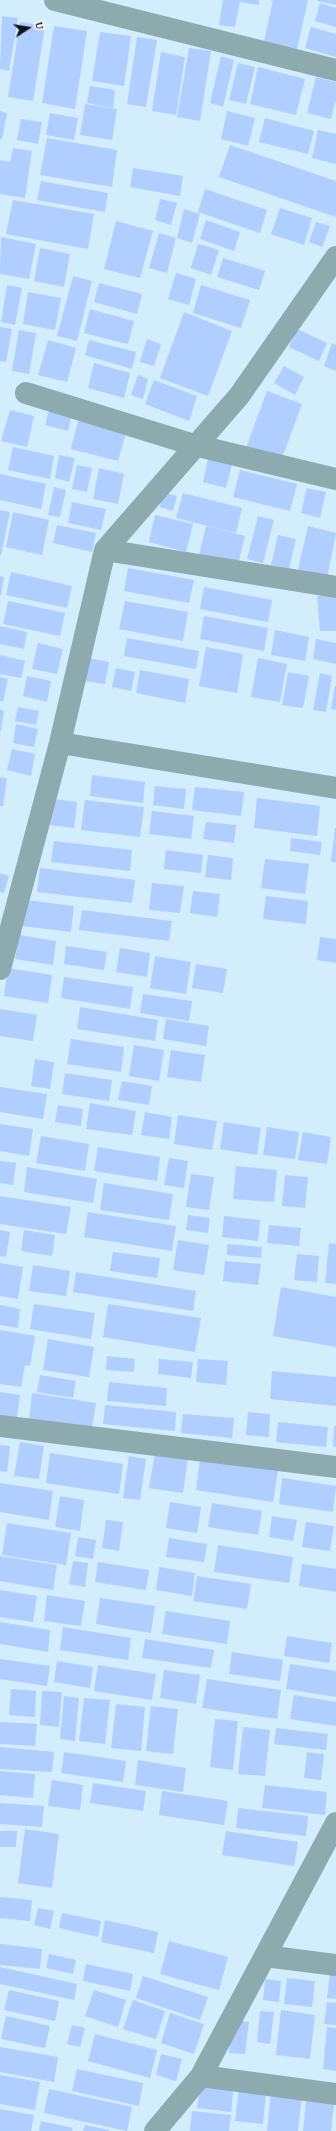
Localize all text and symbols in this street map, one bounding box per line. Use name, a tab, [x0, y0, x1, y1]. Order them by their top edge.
north arrow	[8, 8, 48, 48]
text: U	[33, 21, 46, 30]

